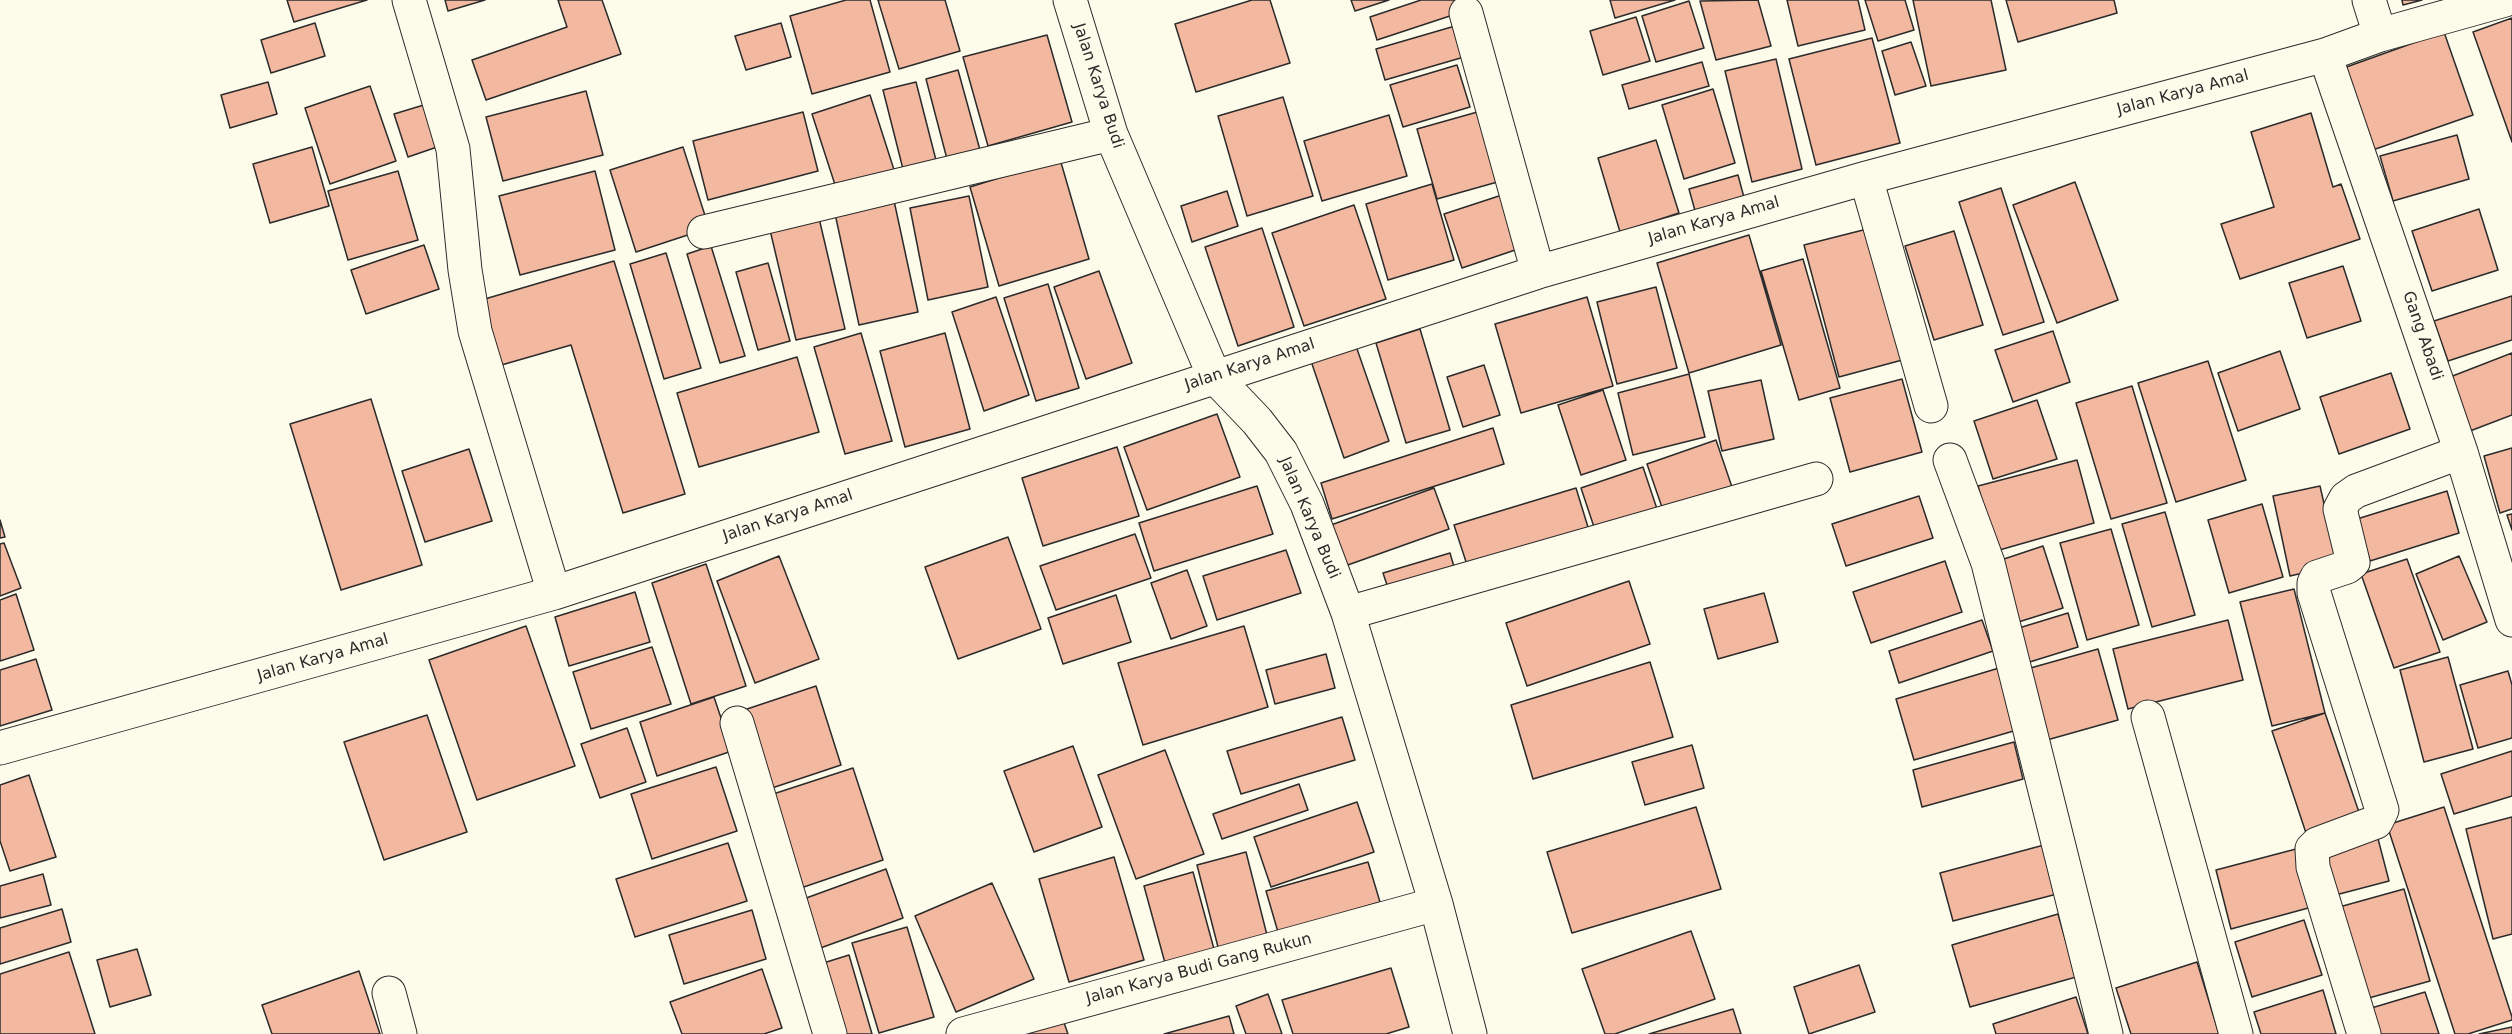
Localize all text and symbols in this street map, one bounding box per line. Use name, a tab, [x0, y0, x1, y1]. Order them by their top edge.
street label: Jalan Karya Budi	[1069, 21, 1127, 151]
street label: Jalan Karya Amal	[2115, 66, 2251, 120]
street label: Jalan Karya Amal	[1646, 193, 1782, 249]
street label: Gang Abadi	[2398, 289, 2446, 383]
street label: Jalan Karya Amal	[1182, 335, 1318, 395]
street label: Jalan Karya Budi	[1275, 454, 1343, 582]
street label: Jalan Karya Amal	[720, 486, 856, 546]
street label: Jalan Karya Amal	[255, 630, 391, 686]
street label: Jalan Karya Budi Gang Rukun	[1084, 930, 1314, 1008]

